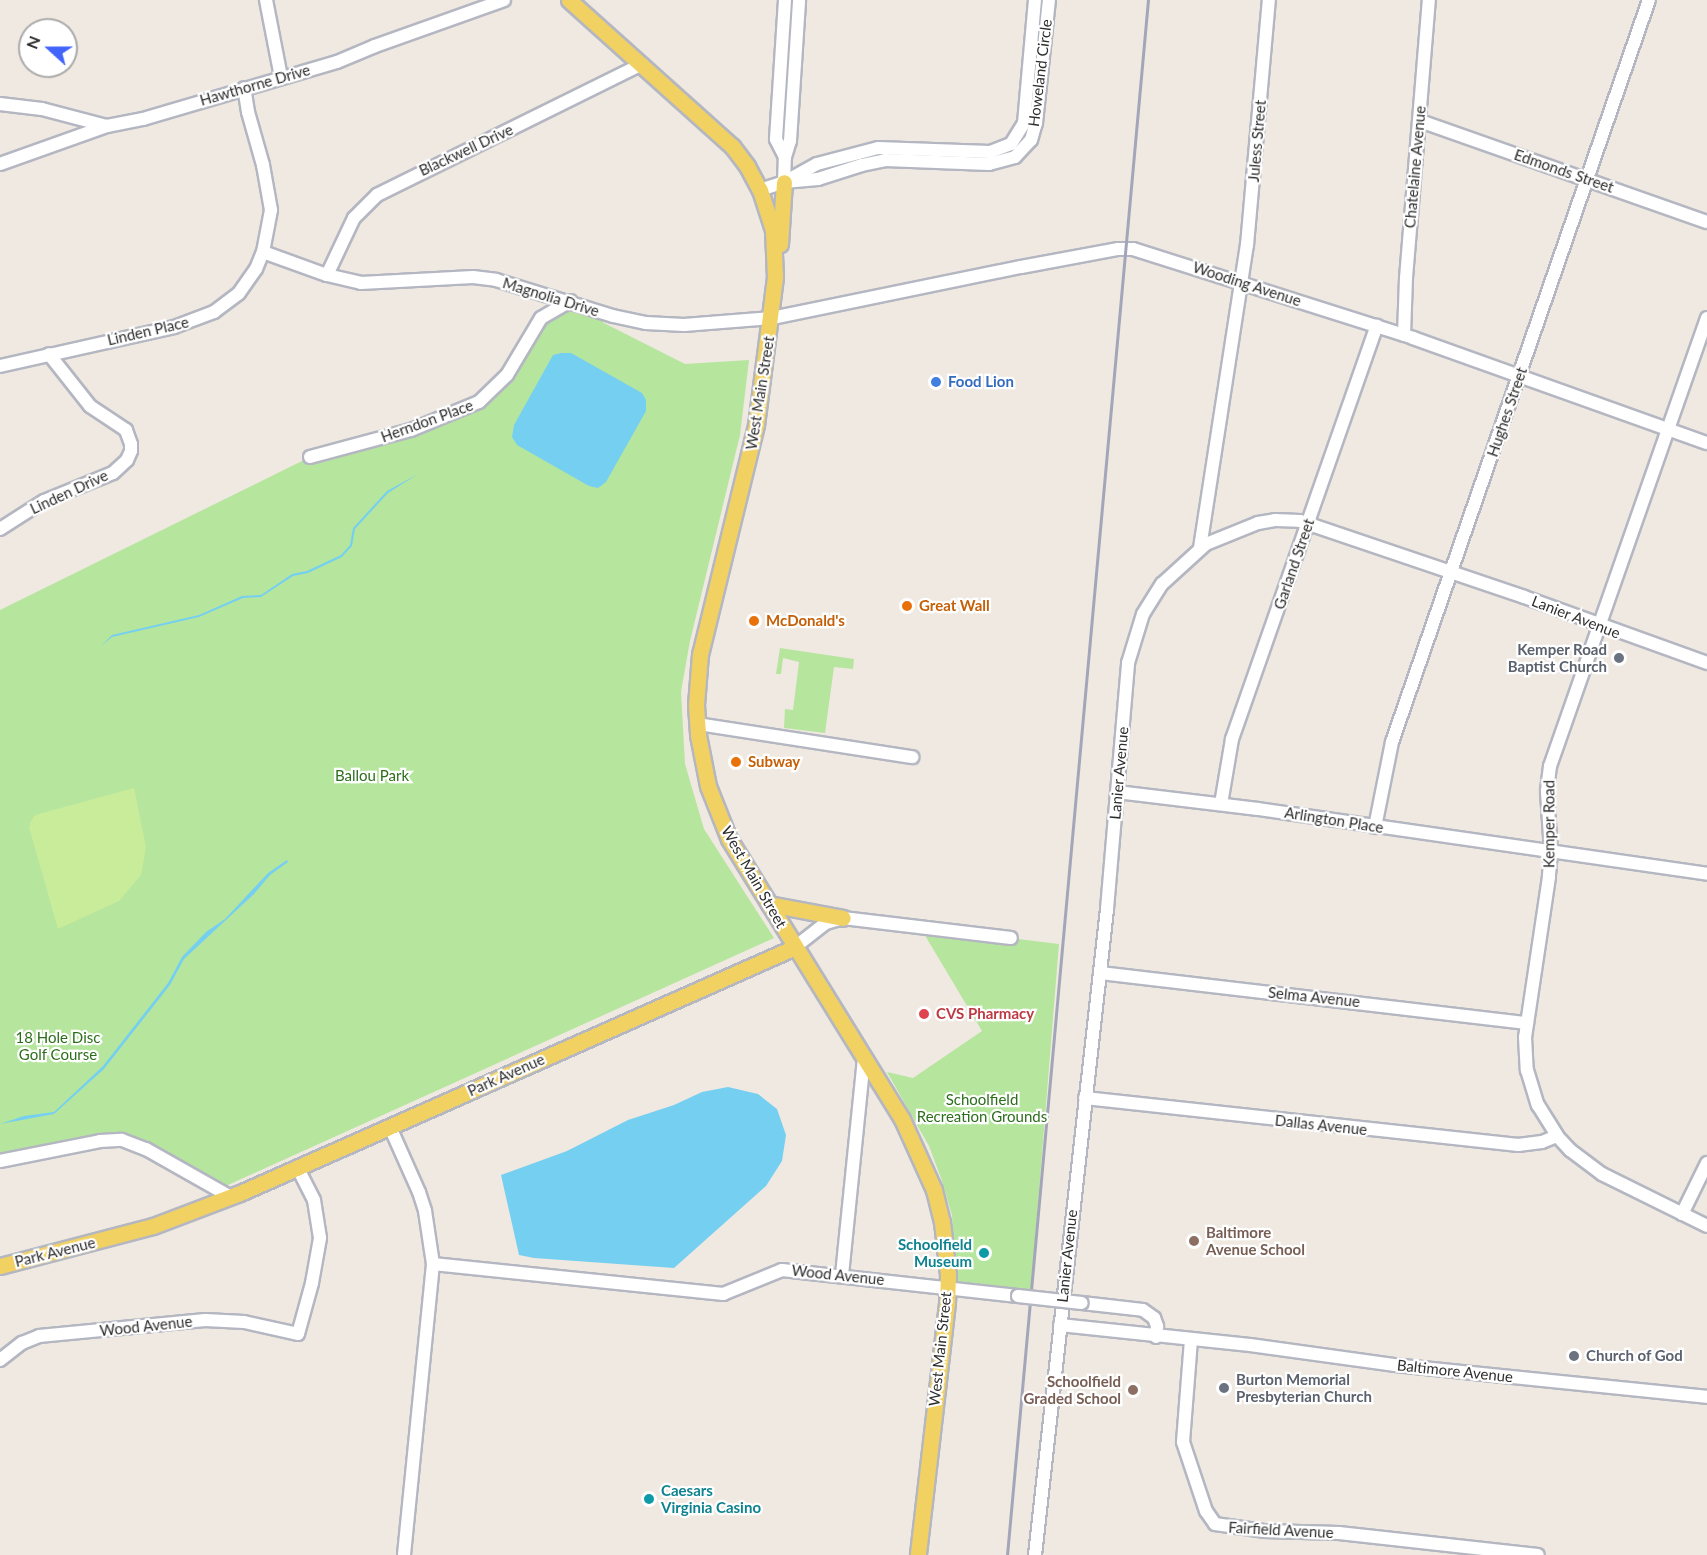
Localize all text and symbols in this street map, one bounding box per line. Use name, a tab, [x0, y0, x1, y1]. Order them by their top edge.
north arrow	[18, 18, 78, 78]
street label: Howeland Circle	[1024, 18, 1056, 128]
text: N	[22, 33, 44, 51]
street label: Hawthorne Drive	[198, 61, 312, 109]
street label: Juless Street	[1244, 99, 1270, 183]
street label: Chatelaine Avenue	[1401, 105, 1429, 229]
street label: Blackwell Drive	[416, 120, 516, 180]
street label: Edmonds Street	[1512, 146, 1616, 196]
street label: Wooding Avenue	[1190, 258, 1304, 310]
street label: Magnolia Drive	[501, 274, 601, 320]
street label: Linden Place	[105, 313, 191, 349]
street label: West Main Street	[742, 335, 778, 451]
street label: Hughes Street	[1483, 365, 1531, 459]
place label: Food Lion	[948, 373, 1014, 391]
marker: Food Lion	[929, 375, 943, 389]
street label: Herndon Place	[378, 396, 476, 446]
street label: Linden Drive	[27, 466, 111, 518]
street label: Garland Street	[1270, 516, 1318, 612]
street label: Lanier Avenue	[1529, 592, 1623, 642]
place label: Great Wall	[919, 597, 990, 615]
marker: Great Wall	[900, 599, 914, 613]
place label: McDonald's	[766, 612, 845, 630]
marker: McDonald's	[747, 614, 761, 628]
place label: Kemper Road Baptist Church	[1508, 640, 1607, 675]
marker: Kemper Road Baptist Church	[1612, 651, 1626, 665]
street label: Lanier Avenue	[1106, 725, 1132, 821]
place label: Subway	[748, 753, 800, 771]
marker: Subway	[729, 755, 743, 769]
park label: Ballou Park	[335, 767, 409, 785]
street label: Kemper Road	[1540, 780, 1558, 868]
street label: Arlington Place	[1283, 803, 1385, 837]
street label: West Main Street	[718, 823, 790, 931]
street label: Selma Avenue	[1267, 983, 1361, 1011]
place label: CVS Pharmacy	[936, 1005, 1034, 1023]
marker: CVS Pharmacy	[917, 1007, 931, 1021]
park label: 18 Hole Disc Golf Course	[16, 1028, 100, 1063]
street label: Park Avenue	[465, 1050, 547, 1100]
park label: Schoolfield Recreation Grounds	[917, 1090, 1047, 1125]
street label: Dallas Avenue	[1274, 1111, 1368, 1139]
street label: Lanier Avenue	[1053, 1208, 1081, 1304]
place label: Baltimore Avenue School	[1206, 1223, 1305, 1258]
street label: Park Avenue	[13, 1233, 97, 1271]
marker: Baltimore Avenue School	[1187, 1234, 1201, 1248]
place label: Schoolfield Museum	[898, 1235, 972, 1270]
marker: Schoolfield Museum	[977, 1246, 991, 1260]
street label: Wood Avenue	[791, 1261, 885, 1289]
street label: West Main Street	[925, 1291, 955, 1407]
street label: Wood Avenue	[99, 1312, 193, 1340]
place label: Church of God	[1586, 1347, 1683, 1365]
marker: Church of God	[1567, 1349, 1581, 1363]
street label: Baltimore Avenue	[1396, 1356, 1514, 1386]
place label: Burton Memorial Presbyterian Church	[1236, 1370, 1372, 1405]
place label: Schoolfield Graded School	[1024, 1372, 1121, 1407]
marker: Burton Memorial Presbyterian Church	[1217, 1381, 1231, 1395]
marker: Schoolfield Graded School	[1126, 1383, 1140, 1397]
place label: Caesars Virginia Casino	[661, 1481, 761, 1516]
marker: Caesars Virginia Casino	[642, 1492, 656, 1506]
street label: Fairfield Avenue	[1228, 1518, 1334, 1542]

